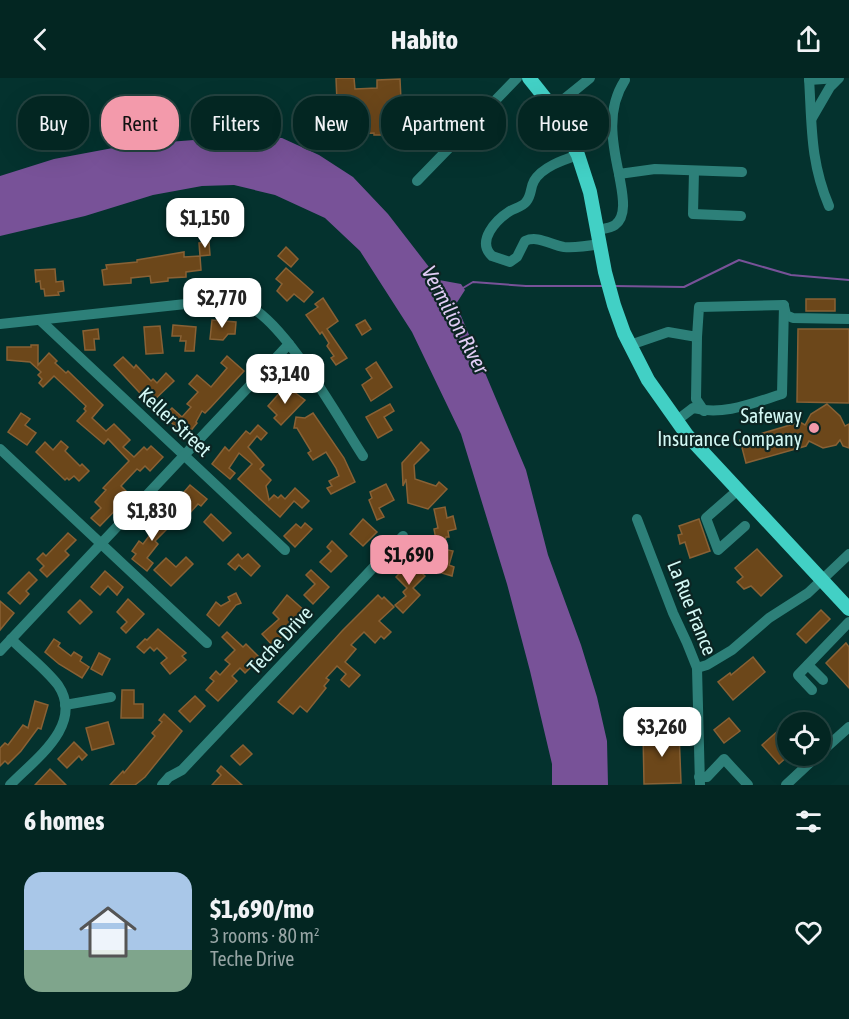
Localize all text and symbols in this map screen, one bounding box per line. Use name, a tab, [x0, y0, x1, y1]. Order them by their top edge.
icon: back	[24, 23, 57, 56]
icon: share	[792, 23, 825, 56]
text: Habito	[391, 24, 458, 55]
chip: Buy	[18, 96, 89, 150]
chip: Rent	[101, 96, 179, 150]
chip: Filters	[191, 96, 281, 150]
chip: New	[293, 96, 369, 150]
chip: Apartment	[381, 96, 506, 150]
chip: House	[518, 96, 609, 150]
pin: $1,150	[156, 198, 254, 249]
text: $1,150	[180, 206, 230, 229]
water label: Vermilion River	[418, 262, 495, 378]
pin: $2,770	[173, 278, 271, 329]
text: $2,770	[197, 286, 247, 309]
pin: $3,140	[236, 354, 334, 405]
text: $3,140	[260, 362, 310, 385]
street label: Keller Street	[134, 382, 216, 461]
place label: Safeway Insurance Company	[657, 404, 802, 450]
marker: Safeway Insurance Company	[807, 421, 821, 435]
pin: $1,830	[103, 491, 201, 542]
text: $1,830	[127, 499, 177, 522]
pin: $1,690	[360, 535, 458, 586]
text: $1,690	[384, 543, 434, 566]
street label: La Rue France	[663, 557, 722, 658]
street label: Teche Drive	[242, 601, 317, 678]
pin: $3,260	[613, 707, 711, 758]
map controls	[777, 712, 831, 766]
button: locate	[777, 712, 831, 766]
text: $3,260	[637, 715, 687, 738]
icon: filters	[792, 805, 825, 838]
text: 6 homes	[24, 806, 104, 836]
text: $1,690/mo	[210, 894, 314, 924]
icon: home	[72, 896, 144, 968]
icon: heart	[792, 916, 825, 949]
text: 3 rooms · 80 m²	[210, 924, 320, 947]
text: Teche Drive	[210, 947, 294, 970]

